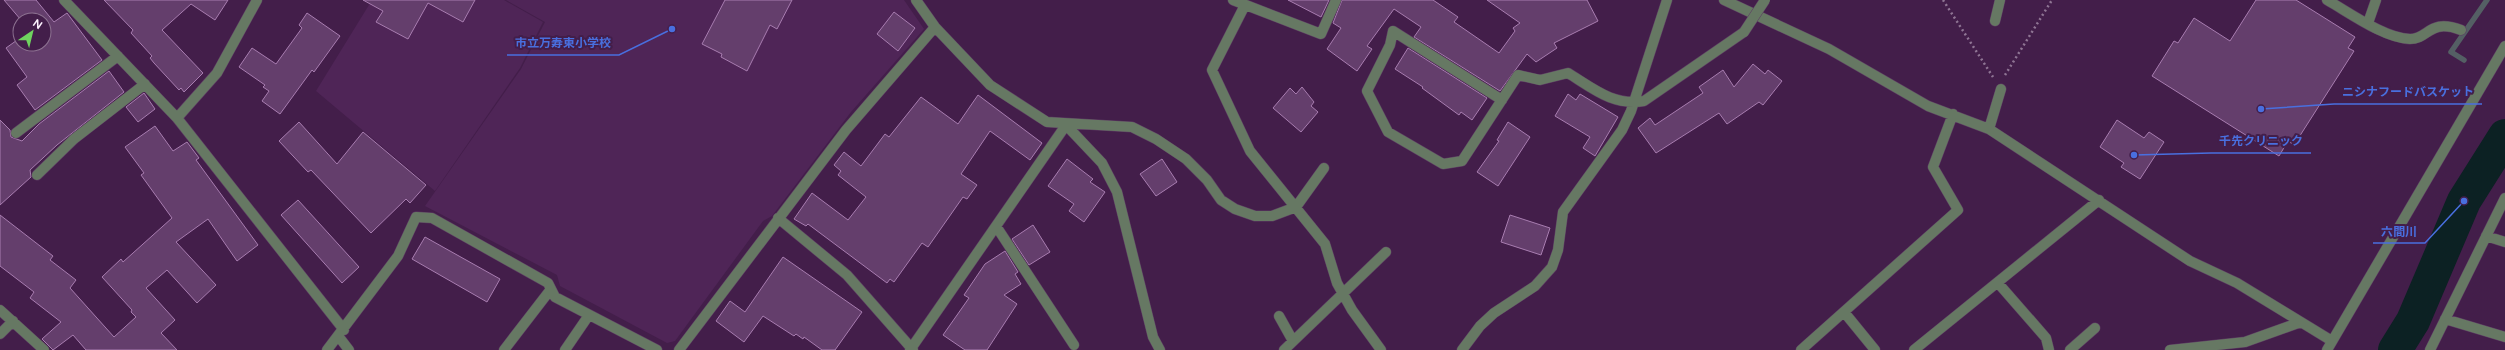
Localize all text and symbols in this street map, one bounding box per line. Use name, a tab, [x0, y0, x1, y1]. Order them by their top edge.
north arrow	[12, 12, 52, 52]
text: N	[30, 16, 45, 32]
callout: 市立万寿東小学校	[507, 31, 619, 55]
text: 市立万寿東小学校	[515, 36, 611, 50]
callout: ニシナフードバスケット	[2334, 80, 2482, 104]
text: ニシナフードバスケット	[2342, 85, 2474, 99]
callout: 千先クリニック	[2211, 129, 2311, 153]
text: 千先クリニック	[2219, 134, 2303, 148]
callout: 六間川	[2373, 219, 2425, 243]
text: 六間川	[2381, 225, 2417, 239]

